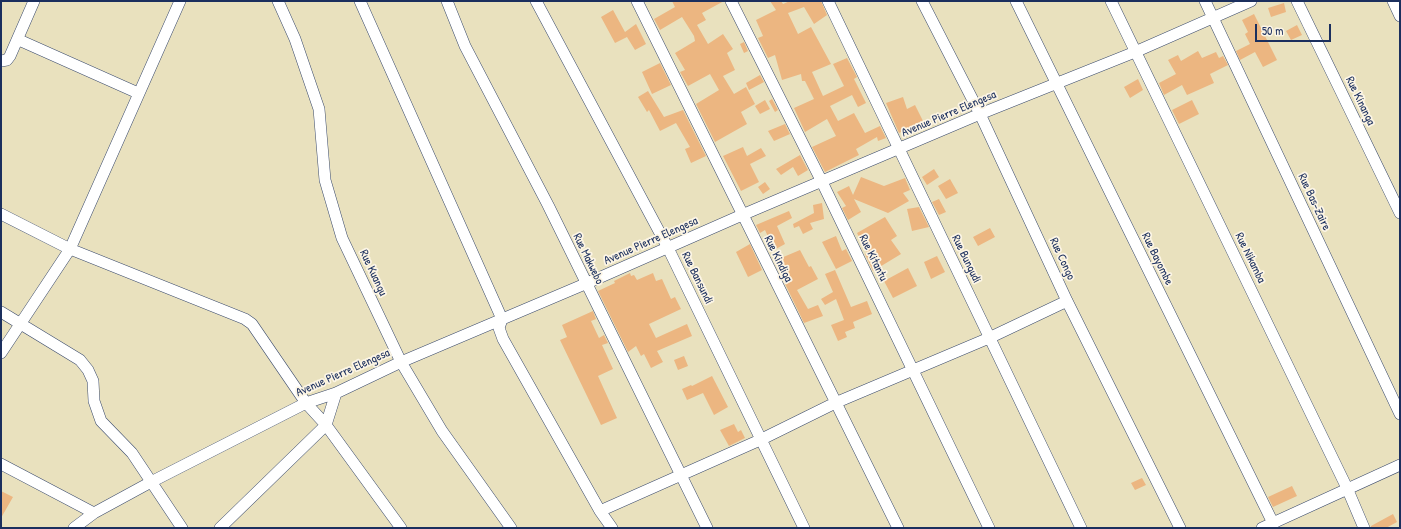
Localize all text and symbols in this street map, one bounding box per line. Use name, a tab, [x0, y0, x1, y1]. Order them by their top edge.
scale bar	[1257, 16, 1333, 42]
text: 50 m	[1262, 22, 1283, 39]
street label: Rue Kinanga	[1342, 74, 1378, 128]
street label: Avenue Pierre Elengesa	[900, 88, 998, 140]
street label: Rue Bas-Zaire	[1295, 171, 1333, 233]
street label: Avenue Pierre Elengesa	[602, 214, 700, 268]
street label: Rue Nikamba	[1232, 230, 1268, 286]
street label: Rue Makwebo	[570, 231, 606, 287]
street label: Rue Bayombe	[1138, 231, 1176, 287]
street label: Rue Kitantu	[856, 232, 890, 284]
street label: Rue Bungudi	[948, 233, 984, 285]
street label: Rue Kindiga	[761, 234, 795, 284]
street label: Rue Congo	[1046, 236, 1078, 282]
street label: Rue Kuangu	[356, 248, 390, 298]
street label: Rue Bansundi	[678, 250, 716, 306]
street label: Avenue Pierre Elengesa	[294, 346, 392, 400]

